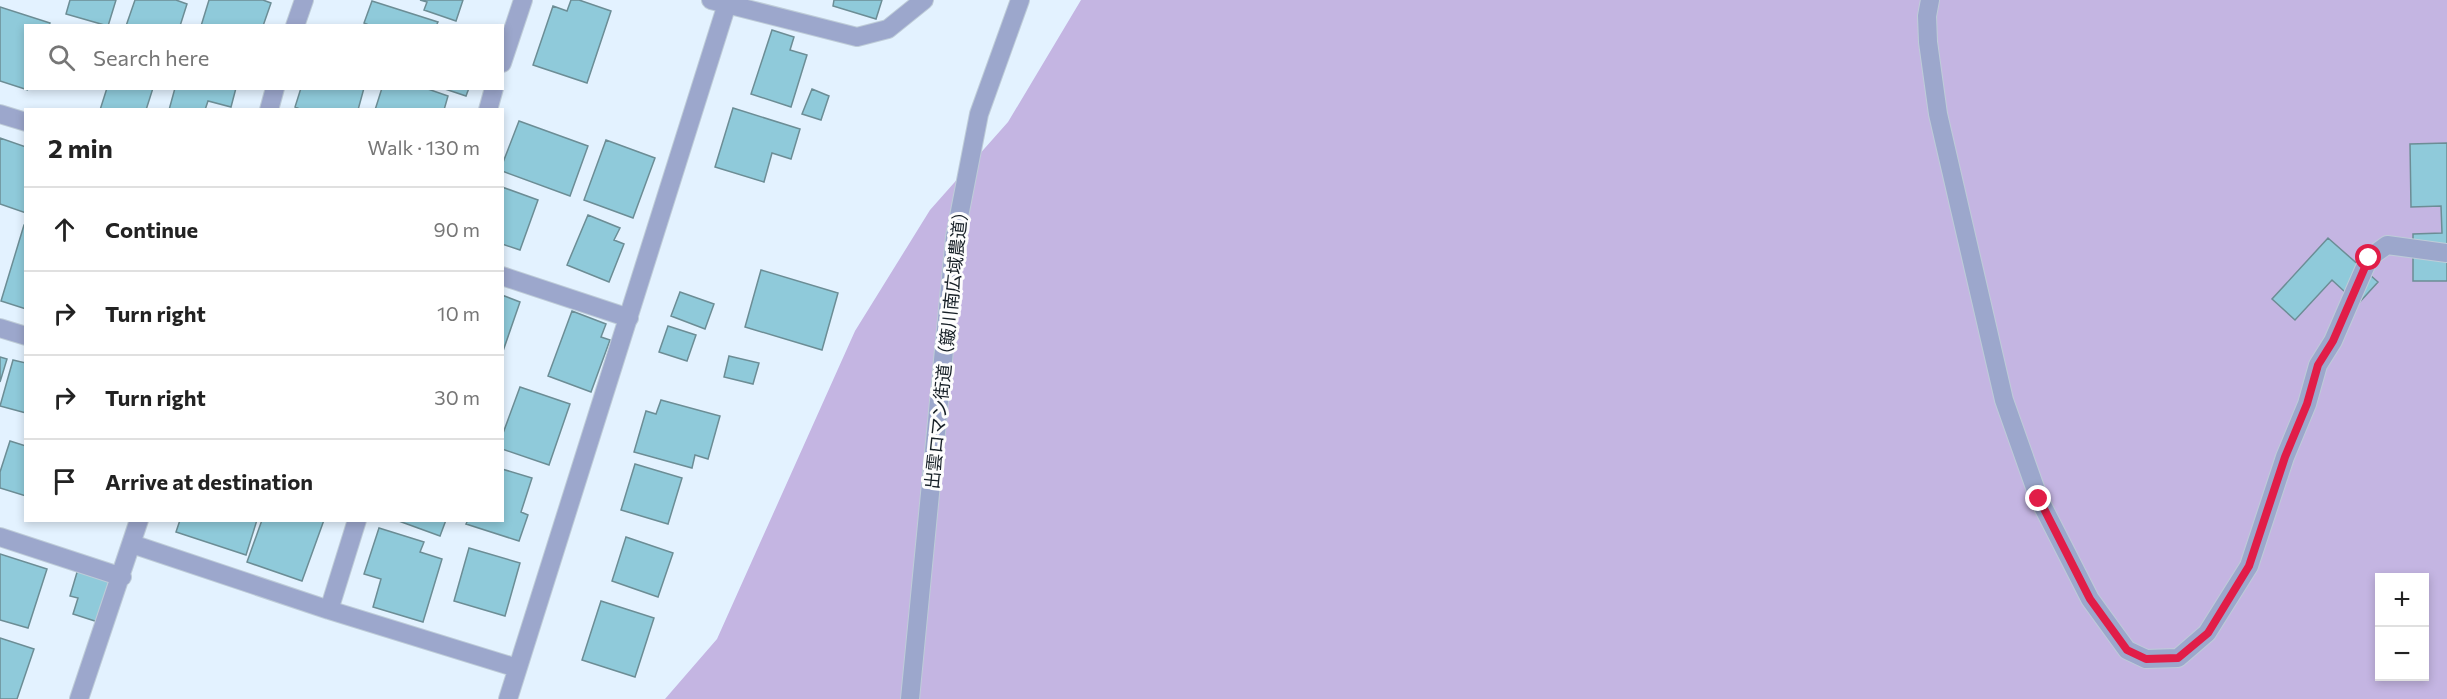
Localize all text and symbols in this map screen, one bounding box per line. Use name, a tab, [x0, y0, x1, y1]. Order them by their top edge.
search box	[24, 24, 504, 90]
icon: search	[45, 41, 78, 74]
text: Search here	[93, 44, 209, 71]
text: 2 min	[48, 132, 113, 163]
text: Walk · 130 m	[368, 135, 480, 159]
street label: 出雲ロマン街道（簸川南広域農道）	[920, 202, 972, 490]
icon: ahead	[48, 213, 81, 246]
text: Continue	[105, 216, 198, 243]
text: 90 m	[434, 217, 480, 241]
route start	[2355, 244, 2381, 270]
icon: right	[48, 297, 81, 330]
text: Turn right	[105, 300, 206, 327]
text: 10 m	[437, 301, 480, 325]
icon: right	[48, 381, 81, 414]
text: Turn right	[105, 384, 206, 411]
text: 30 m	[434, 385, 480, 409]
icon: arrive	[48, 465, 81, 498]
text: Arrive at destination	[105, 468, 313, 495]
route end	[2025, 485, 2051, 511]
map controls	[2375, 573, 2429, 681]
button: +	[2375, 573, 2429, 627]
button: −	[2375, 627, 2429, 681]

